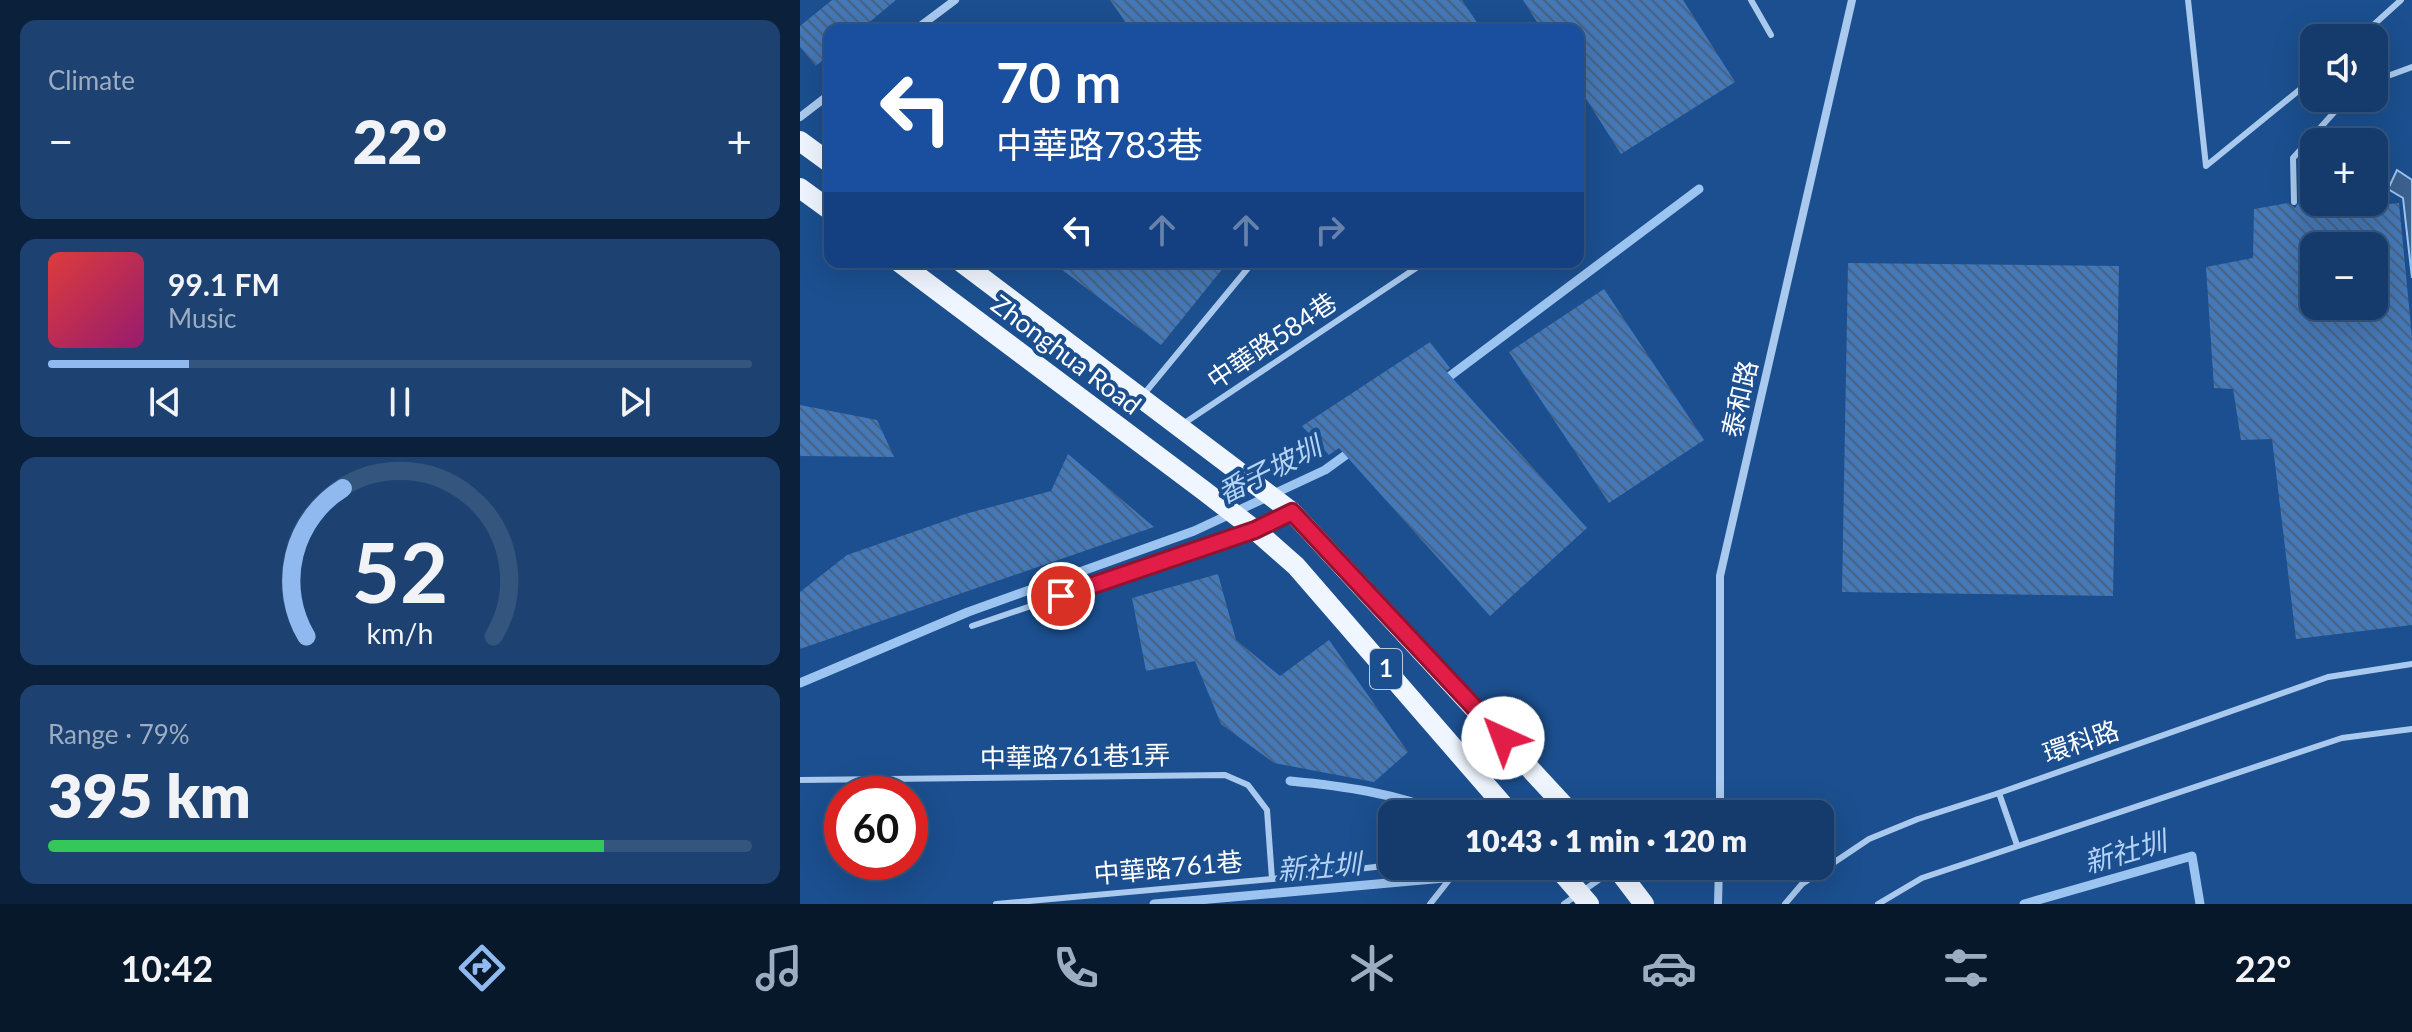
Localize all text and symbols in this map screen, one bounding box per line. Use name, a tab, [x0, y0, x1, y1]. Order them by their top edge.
map controls	[2300, 24, 2388, 320]
button: sound	[2300, 24, 2388, 112]
text: 70 m	[996, 48, 1121, 115]
icon: left	[864, 56, 968, 160]
text: Climate	[48, 64, 135, 96]
text: 22°	[353, 105, 447, 177]
text: −	[48, 115, 74, 167]
text: +	[726, 115, 752, 167]
text: 中華路783巷	[996, 122, 1203, 166]
button: +	[2300, 128, 2388, 216]
icon: left	[1056, 208, 1100, 252]
icon: ahead	[1140, 208, 1184, 252]
icon: ahead	[1224, 208, 1268, 252]
icon: right	[1308, 208, 1352, 252]
button: −	[2300, 232, 2388, 320]
text: 99.1 FM	[168, 266, 280, 302]
street label: 中華路584巷	[1201, 285, 1342, 395]
street label: Zhonghua Road	[985, 288, 1148, 421]
text: Music	[168, 302, 236, 334]
street label: 泰和路	[1715, 357, 1763, 440]
icon: previous	[143, 380, 187, 424]
icon: pause	[378, 380, 422, 424]
icon: next	[613, 380, 657, 424]
water label: 番子坡圳	[1211, 427, 1330, 510]
text: 52	[352, 521, 448, 621]
pin	[1027, 562, 1095, 630]
icon: arrive	[1039, 574, 1083, 618]
text: km/h	[367, 617, 433, 651]
road number: 1	[1370, 649, 1402, 689]
position arrow	[1461, 696, 1545, 780]
street label: 環科路	[2039, 713, 2123, 769]
text: Range · 79%	[48, 718, 190, 750]
street label: 中華路761巷1弄	[980, 738, 1170, 774]
text: 395 km	[48, 759, 251, 831]
speed limit sign: 60	[824, 776, 928, 880]
text: 10:43 · 1 min · 120 m	[1465, 822, 1747, 858]
water label: 新社圳	[2080, 822, 2174, 879]
street label: 中華路761巷	[1092, 845, 1244, 889]
water label: 新社圳	[1276, 845, 1366, 887]
icon: directions	[454, 940, 510, 996]
icon: music	[751, 940, 807, 996]
icon: phone	[1048, 940, 1104, 996]
icon: climate	[1344, 940, 1400, 996]
icon: car	[1641, 940, 1697, 996]
icon: filters	[1938, 940, 1994, 996]
text: 10:42	[120, 946, 213, 990]
text: 22°	[2235, 946, 2291, 990]

